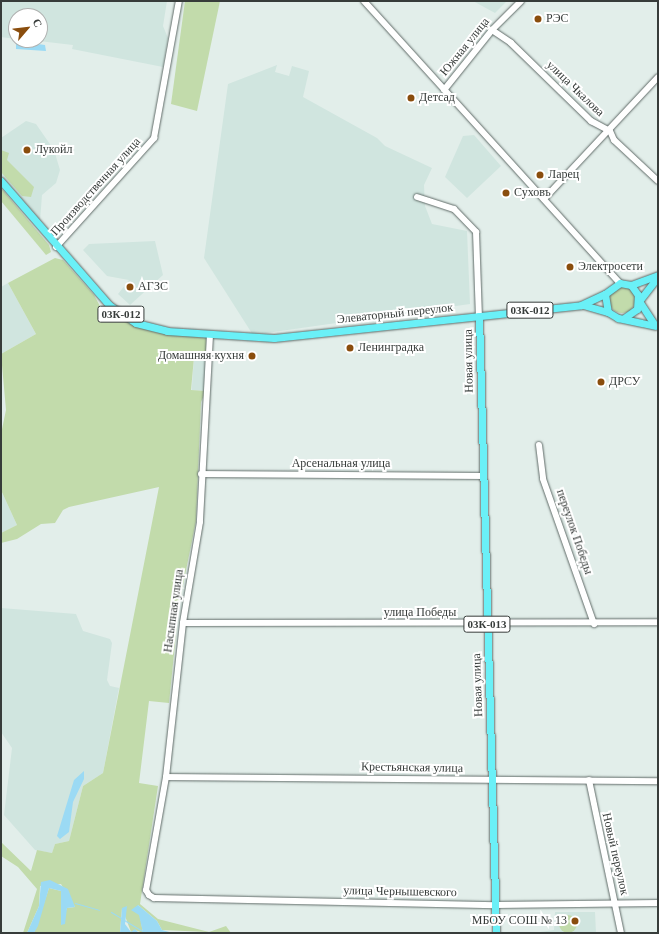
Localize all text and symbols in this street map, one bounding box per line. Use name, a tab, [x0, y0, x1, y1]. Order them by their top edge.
north arrow	[8, 8, 48, 48]
place label: РЭС	[546, 12, 569, 26]
marker: РЭС	[533, 14, 543, 24]
street label: Южная улица	[437, 15, 493, 79]
text: С	[31, 17, 45, 29]
street label: улица Чкалова	[543, 58, 607, 120]
place label: Детсад	[419, 91, 455, 105]
marker: Детсад	[406, 93, 416, 103]
street label: Производственная улица	[48, 135, 144, 239]
place label: Лукойл	[35, 143, 72, 157]
marker: Лукойл	[22, 145, 32, 155]
place label: Ларец	[548, 168, 579, 182]
marker: Ларец	[535, 170, 545, 180]
place label: Суховъ	[514, 186, 551, 200]
marker: Суховъ	[501, 188, 511, 198]
place label: Электросети	[578, 260, 643, 274]
marker: Электросети	[565, 262, 575, 272]
place label: АГЗС	[138, 280, 168, 294]
marker: АГЗС	[125, 282, 135, 292]
street label: Элеваторный переулок	[336, 301, 454, 327]
road number: 03К-012	[506, 301, 554, 319]
road number: 03К-012	[97, 305, 145, 323]
street label: Новая улица	[461, 329, 477, 393]
place label: Ленинградка	[358, 341, 424, 355]
marker: Ленинградка	[345, 343, 355, 353]
place label: Домашняя кухня	[158, 349, 244, 363]
marker: Домашняя кухня	[247, 351, 257, 361]
place label: ДРСУ	[609, 375, 640, 389]
marker: ДРСУ	[596, 377, 606, 387]
street label: Арсенальная улица	[292, 457, 390, 471]
street label: переулок Победы	[553, 488, 595, 576]
street label: Насыпная улица	[161, 569, 187, 653]
street label: улица Победы	[384, 606, 456, 620]
road number: 03К-013	[463, 615, 511, 633]
street label: Новая улица	[470, 653, 486, 717]
street label: Крестьянская улица	[361, 760, 463, 776]
street label: Новый переулок	[599, 812, 631, 896]
street label: улица Чернышевского	[343, 884, 457, 900]
place label: МБОУ СОШ № 13	[472, 914, 567, 928]
marker: МБОУ СОШ № 13	[570, 916, 580, 926]

